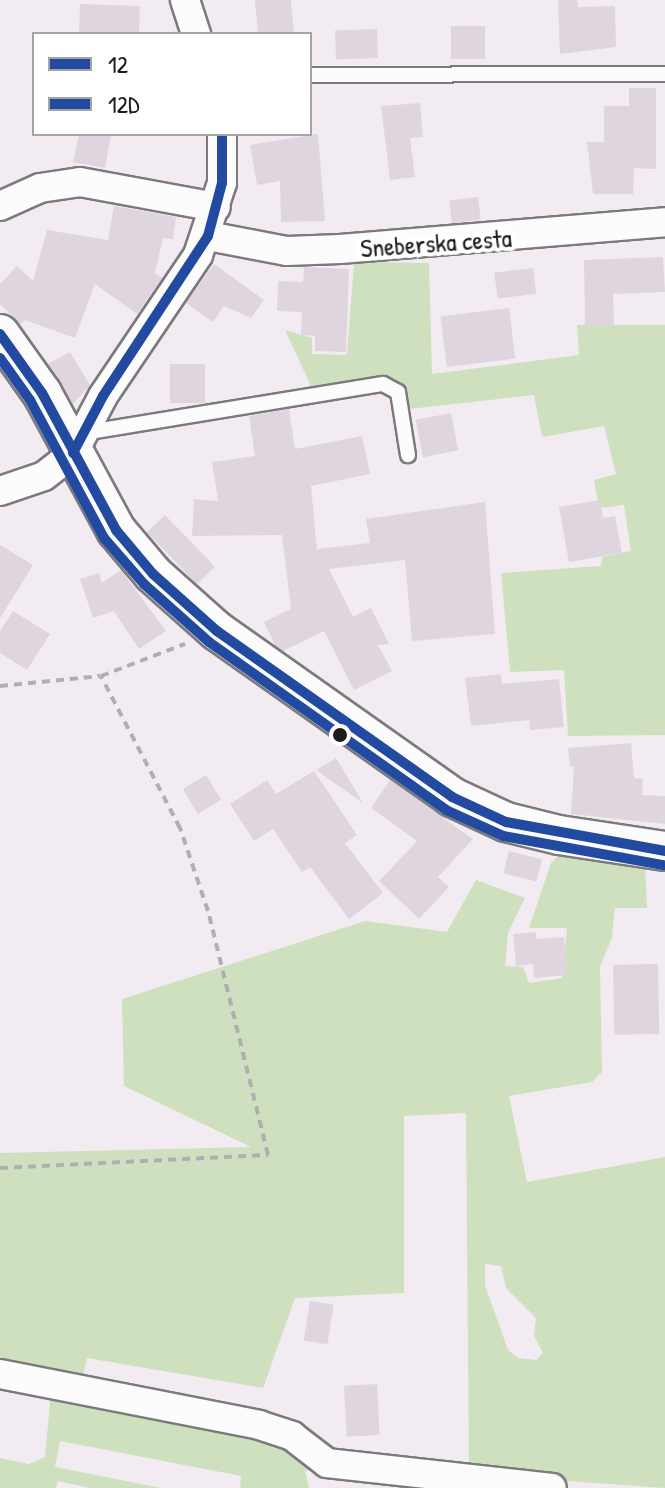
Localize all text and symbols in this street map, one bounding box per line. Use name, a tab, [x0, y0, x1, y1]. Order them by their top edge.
legend	[32, 32, 312, 136]
text: 12	[108, 48, 128, 80]
text: 12D	[108, 88, 139, 120]
street label: Sneberska cesta	[359, 222, 513, 264]
unlabelled marker	[332, 727, 348, 743]

